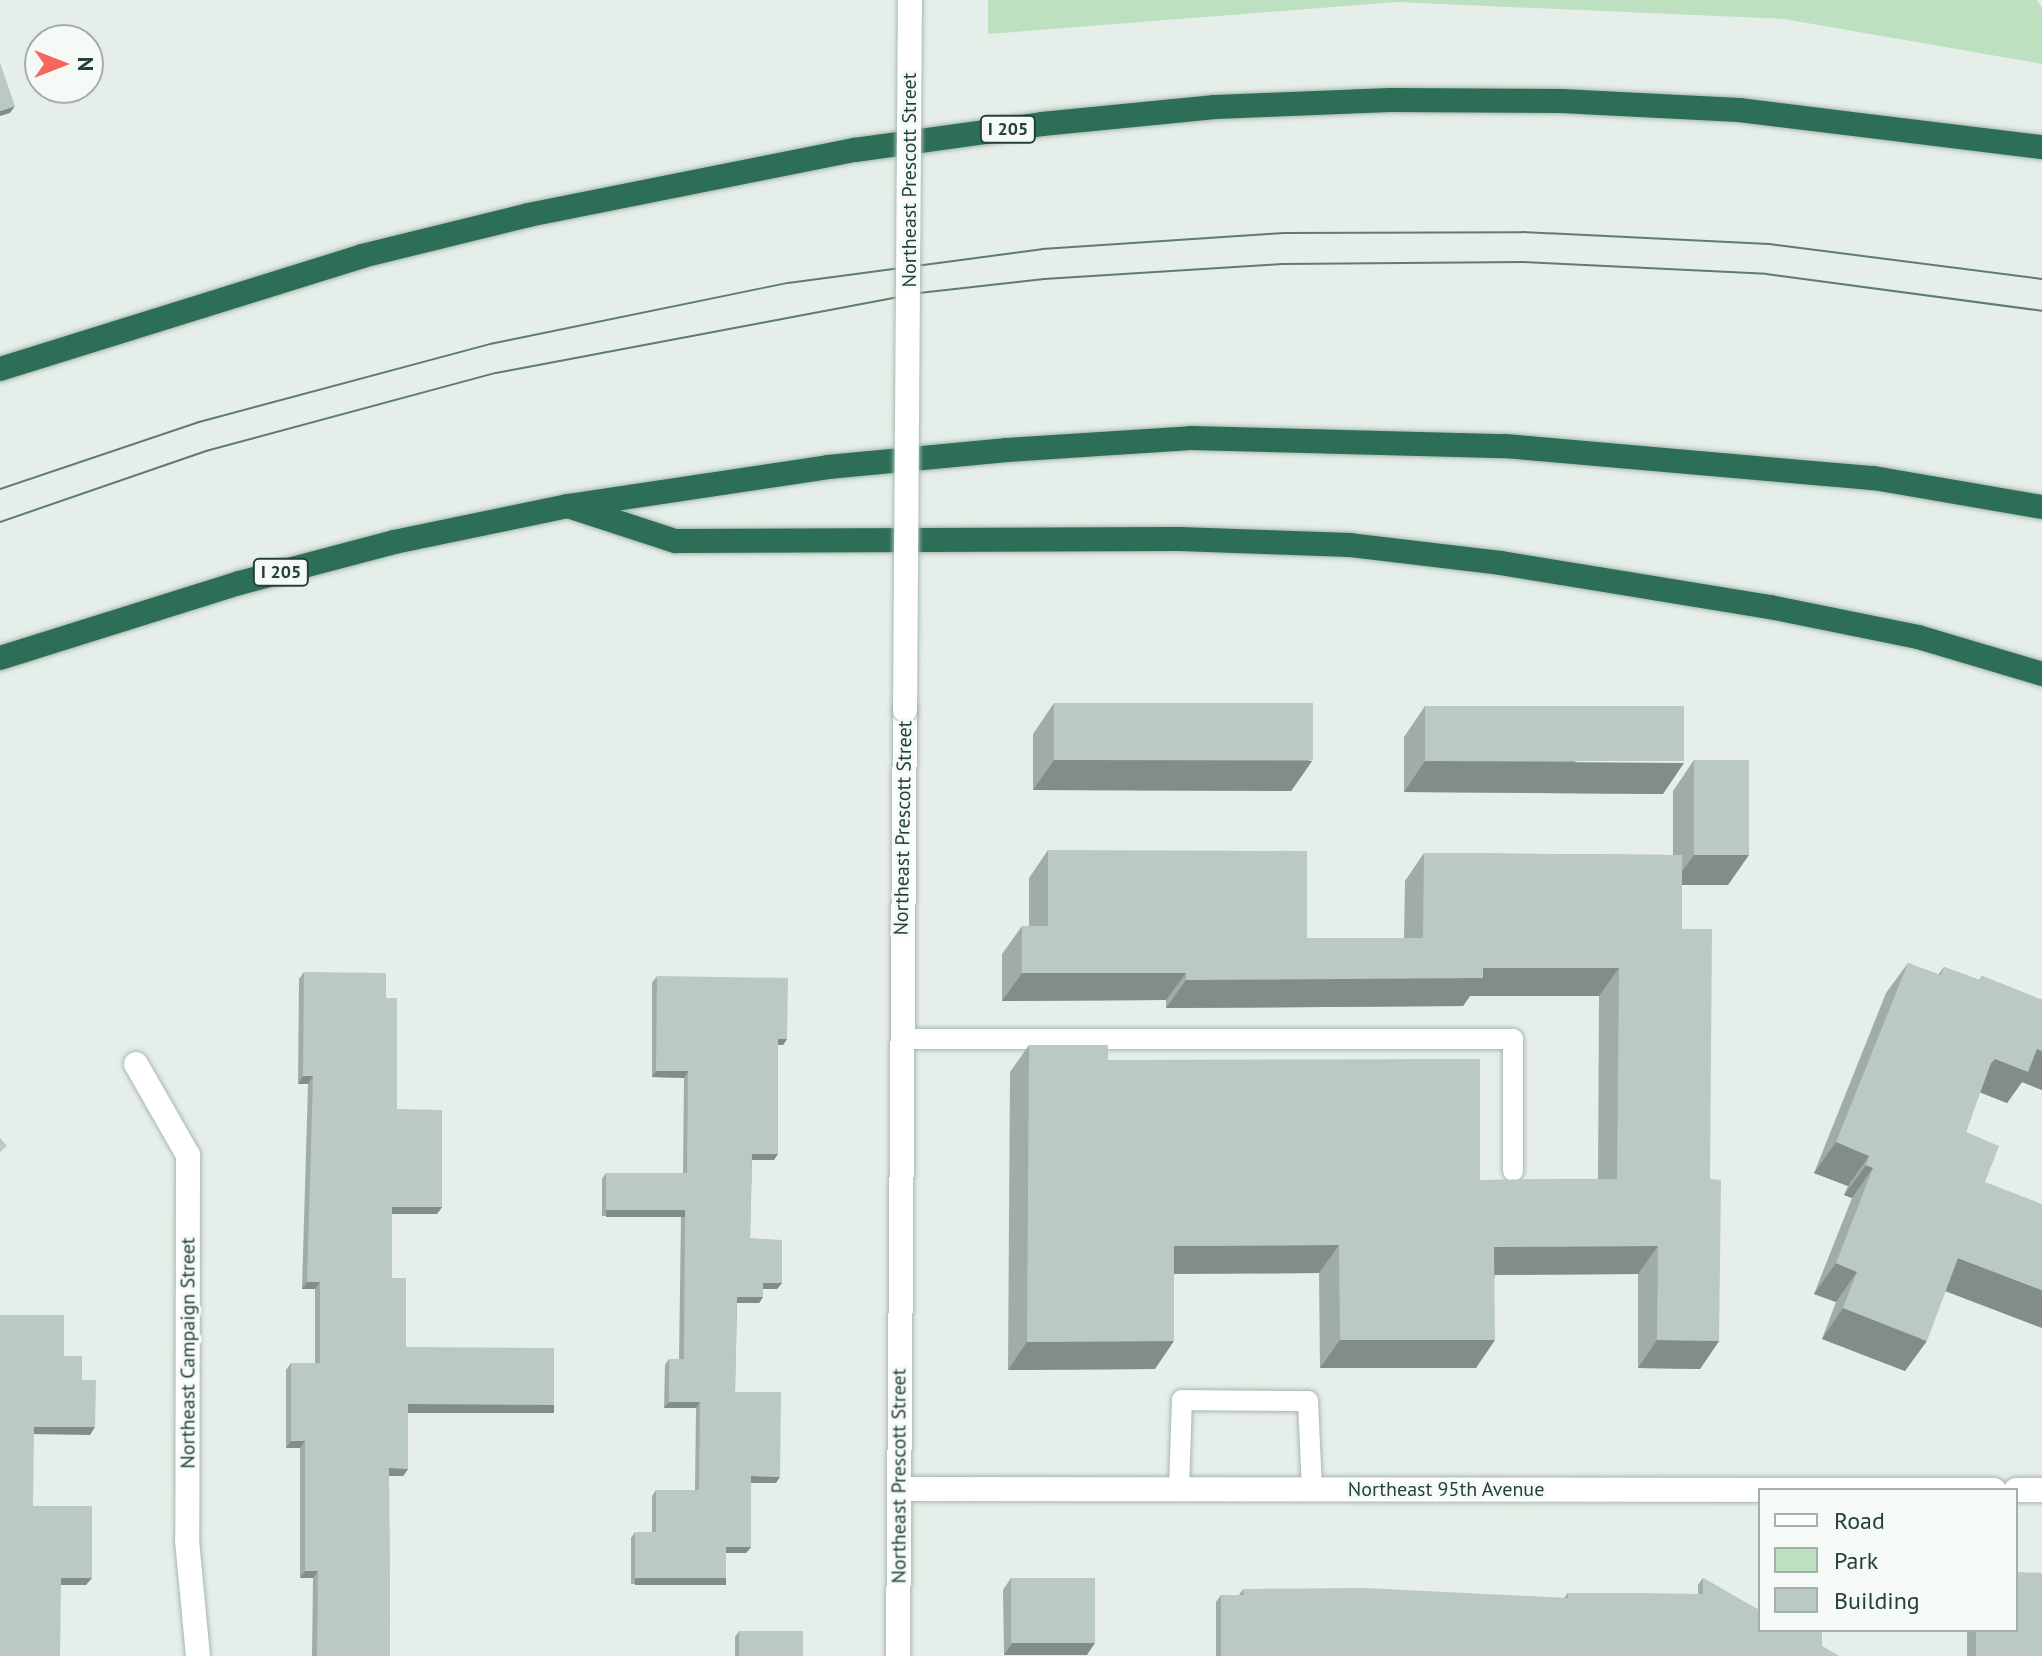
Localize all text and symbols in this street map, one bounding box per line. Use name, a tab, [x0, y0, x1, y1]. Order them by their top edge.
north arrow	[24, 24, 104, 104]
text: N	[72, 57, 100, 71]
street label: Northeast Prescott Street	[897, 72, 921, 288]
road number: I 205	[978, 115, 1038, 143]
road number: I 205	[251, 558, 311, 586]
street label: Northeast Prescott Street	[889, 720, 917, 936]
street label: Northeast Campaign Street	[176, 1237, 200, 1469]
street label: Northeast Prescott Street	[887, 1368, 911, 1584]
street label: Northeast 95th Avenue	[1347, 1477, 1545, 1501]
legend	[1758, 1488, 2018, 1632]
text: Road	[1834, 1505, 1885, 1536]
text: Park	[1834, 1545, 1878, 1576]
text: Building	[1834, 1585, 1920, 1616]

